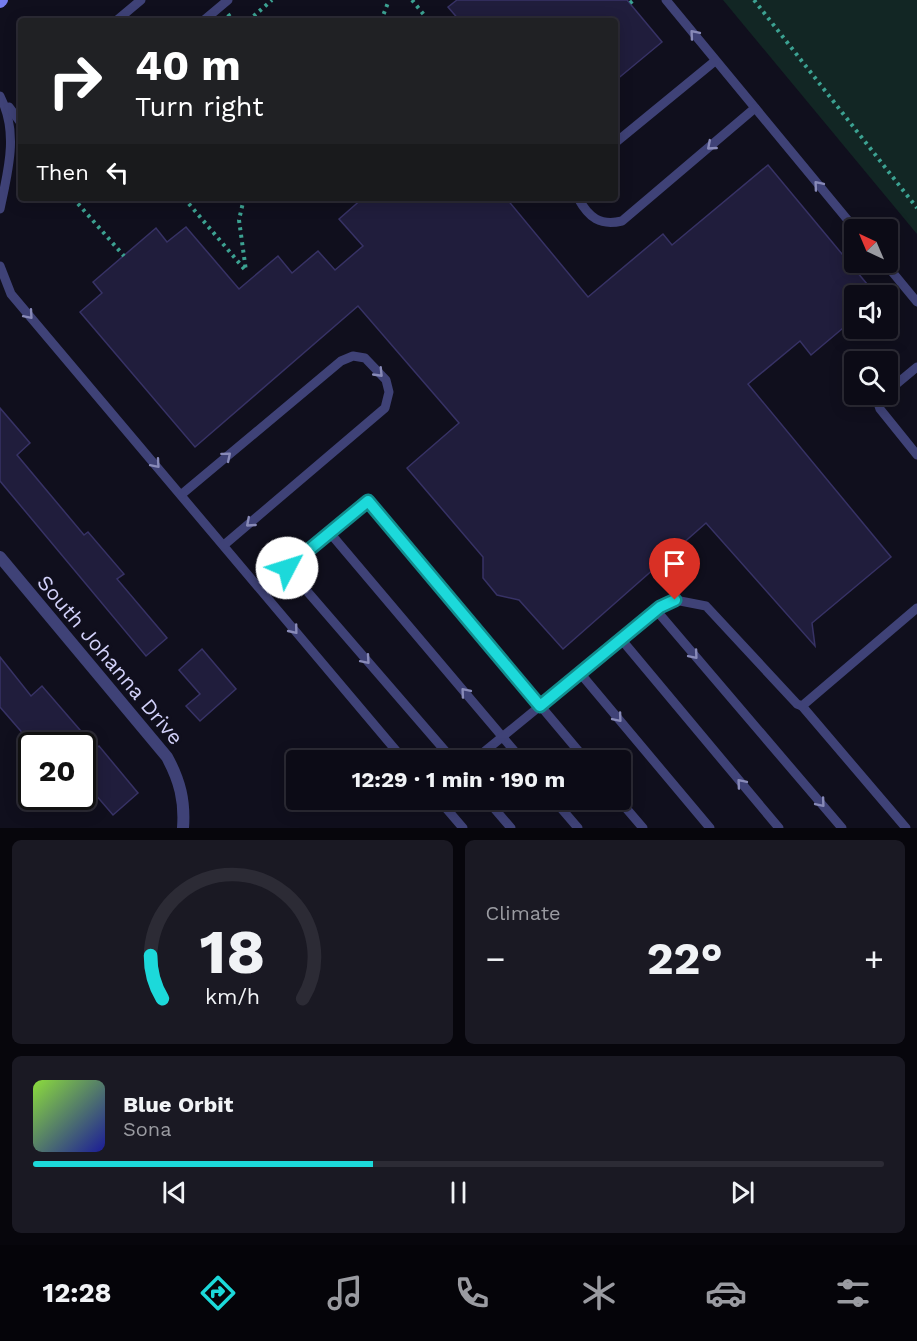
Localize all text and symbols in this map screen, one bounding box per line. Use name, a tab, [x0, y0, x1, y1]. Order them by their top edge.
one-way arrow	[690, 30, 701, 41]
text: 40 m	[135, 41, 241, 90]
icon: right	[36, 42, 114, 120]
text: Turn right	[135, 91, 264, 123]
one-way arrow	[707, 139, 718, 150]
icon: left	[101, 156, 134, 189]
text: Then	[36, 160, 89, 185]
one-way arrow	[814, 181, 825, 192]
north arrow	[844, 219, 898, 273]
map controls	[844, 219, 898, 405]
button: sound	[844, 285, 898, 339]
one-way arrow	[22, 308, 33, 319]
button: search	[844, 351, 898, 405]
one-way arrow	[372, 365, 383, 376]
one-way arrow	[220, 453, 231, 464]
one-way arrow	[149, 457, 160, 467]
one-way arrow	[246, 516, 257, 527]
position arrow	[255, 536, 319, 600]
pin	[649, 538, 700, 600]
icon: arrive	[658, 547, 691, 580]
street label: South Johanna Drive	[32, 570, 189, 749]
one-way arrow	[287, 623, 298, 634]
one-way arrow	[687, 648, 698, 659]
one-way arrow	[359, 653, 370, 664]
one-way arrow	[461, 688, 472, 699]
one-way arrow	[610, 711, 621, 722]
speed limit sign: 20	[18, 732, 96, 810]
text: 12:29 · 1 min · 190 m	[352, 767, 565, 792]
one-way arrow	[738, 779, 749, 790]
one-way arrow	[813, 796, 824, 807]
text: Climate	[486, 901, 561, 925]
text: 18	[199, 915, 265, 988]
text: 22°	[647, 932, 723, 985]
text: −	[486, 939, 505, 978]
text: +	[864, 939, 884, 978]
text: km/h	[205, 984, 260, 1009]
text: Blue Orbit	[123, 1092, 233, 1117]
text: Sona	[123, 1117, 172, 1141]
icon: previous	[158, 1176, 191, 1209]
icon: pause	[442, 1176, 475, 1209]
icon: next	[726, 1176, 759, 1209]
icon: directions	[197, 1272, 239, 1314]
icon: music	[324, 1272, 366, 1314]
icon: phone	[451, 1272, 493, 1314]
icon: climate	[578, 1272, 620, 1314]
icon: car	[705, 1272, 747, 1314]
icon: filters	[832, 1272, 874, 1314]
text: 12:28	[43, 1277, 111, 1309]

